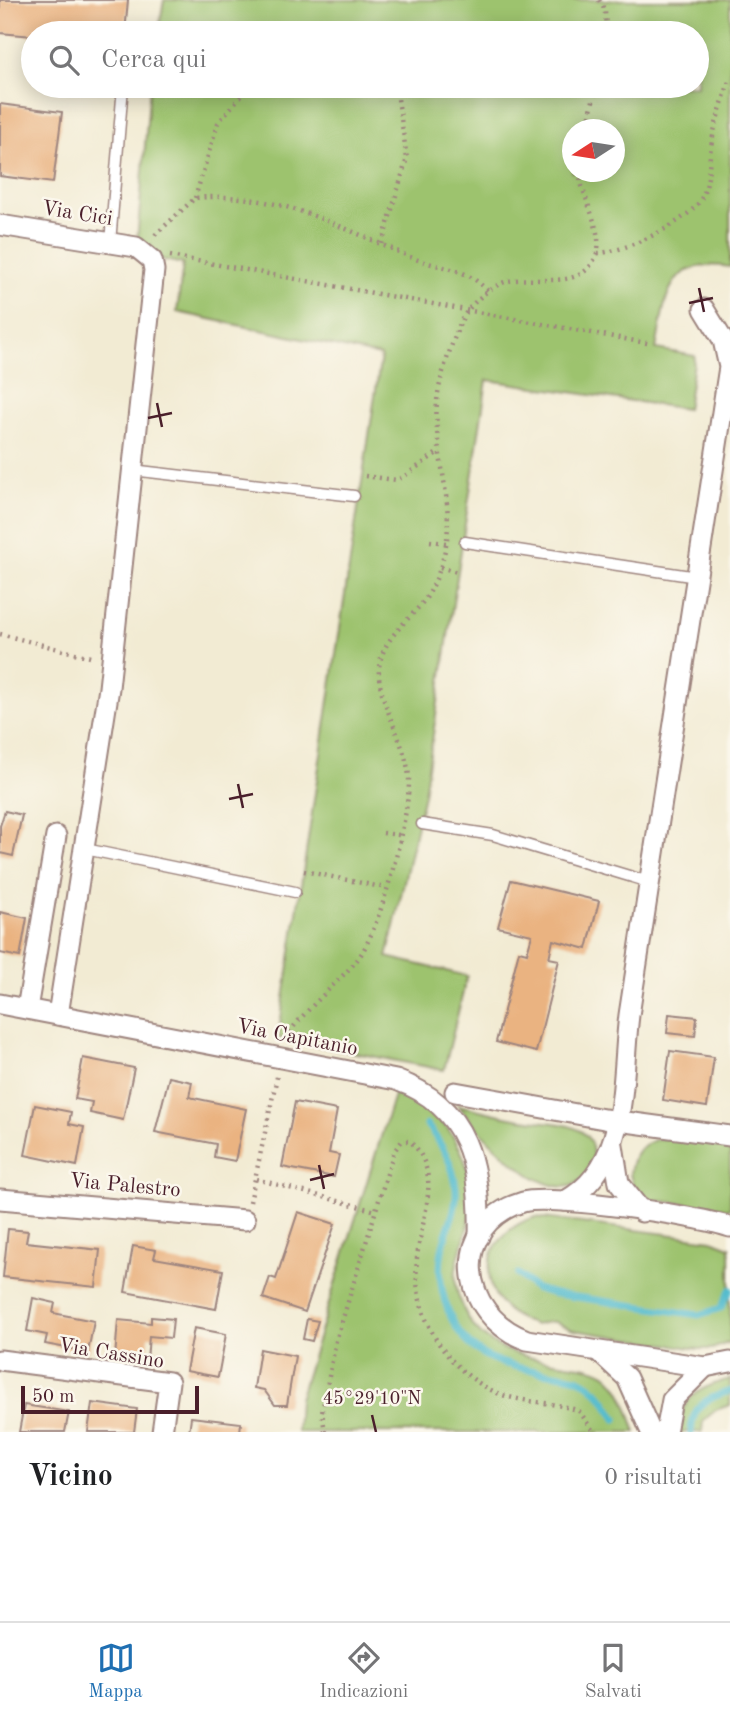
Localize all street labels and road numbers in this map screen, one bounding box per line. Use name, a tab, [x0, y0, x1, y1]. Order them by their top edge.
street label: Via Cici	[40, 198, 114, 230]
street label: Via Capitanio	[234, 1016, 360, 1060]
street label: Via Palestro	[68, 1171, 182, 1201]
street label: Via Cassino	[56, 1335, 166, 1373]

